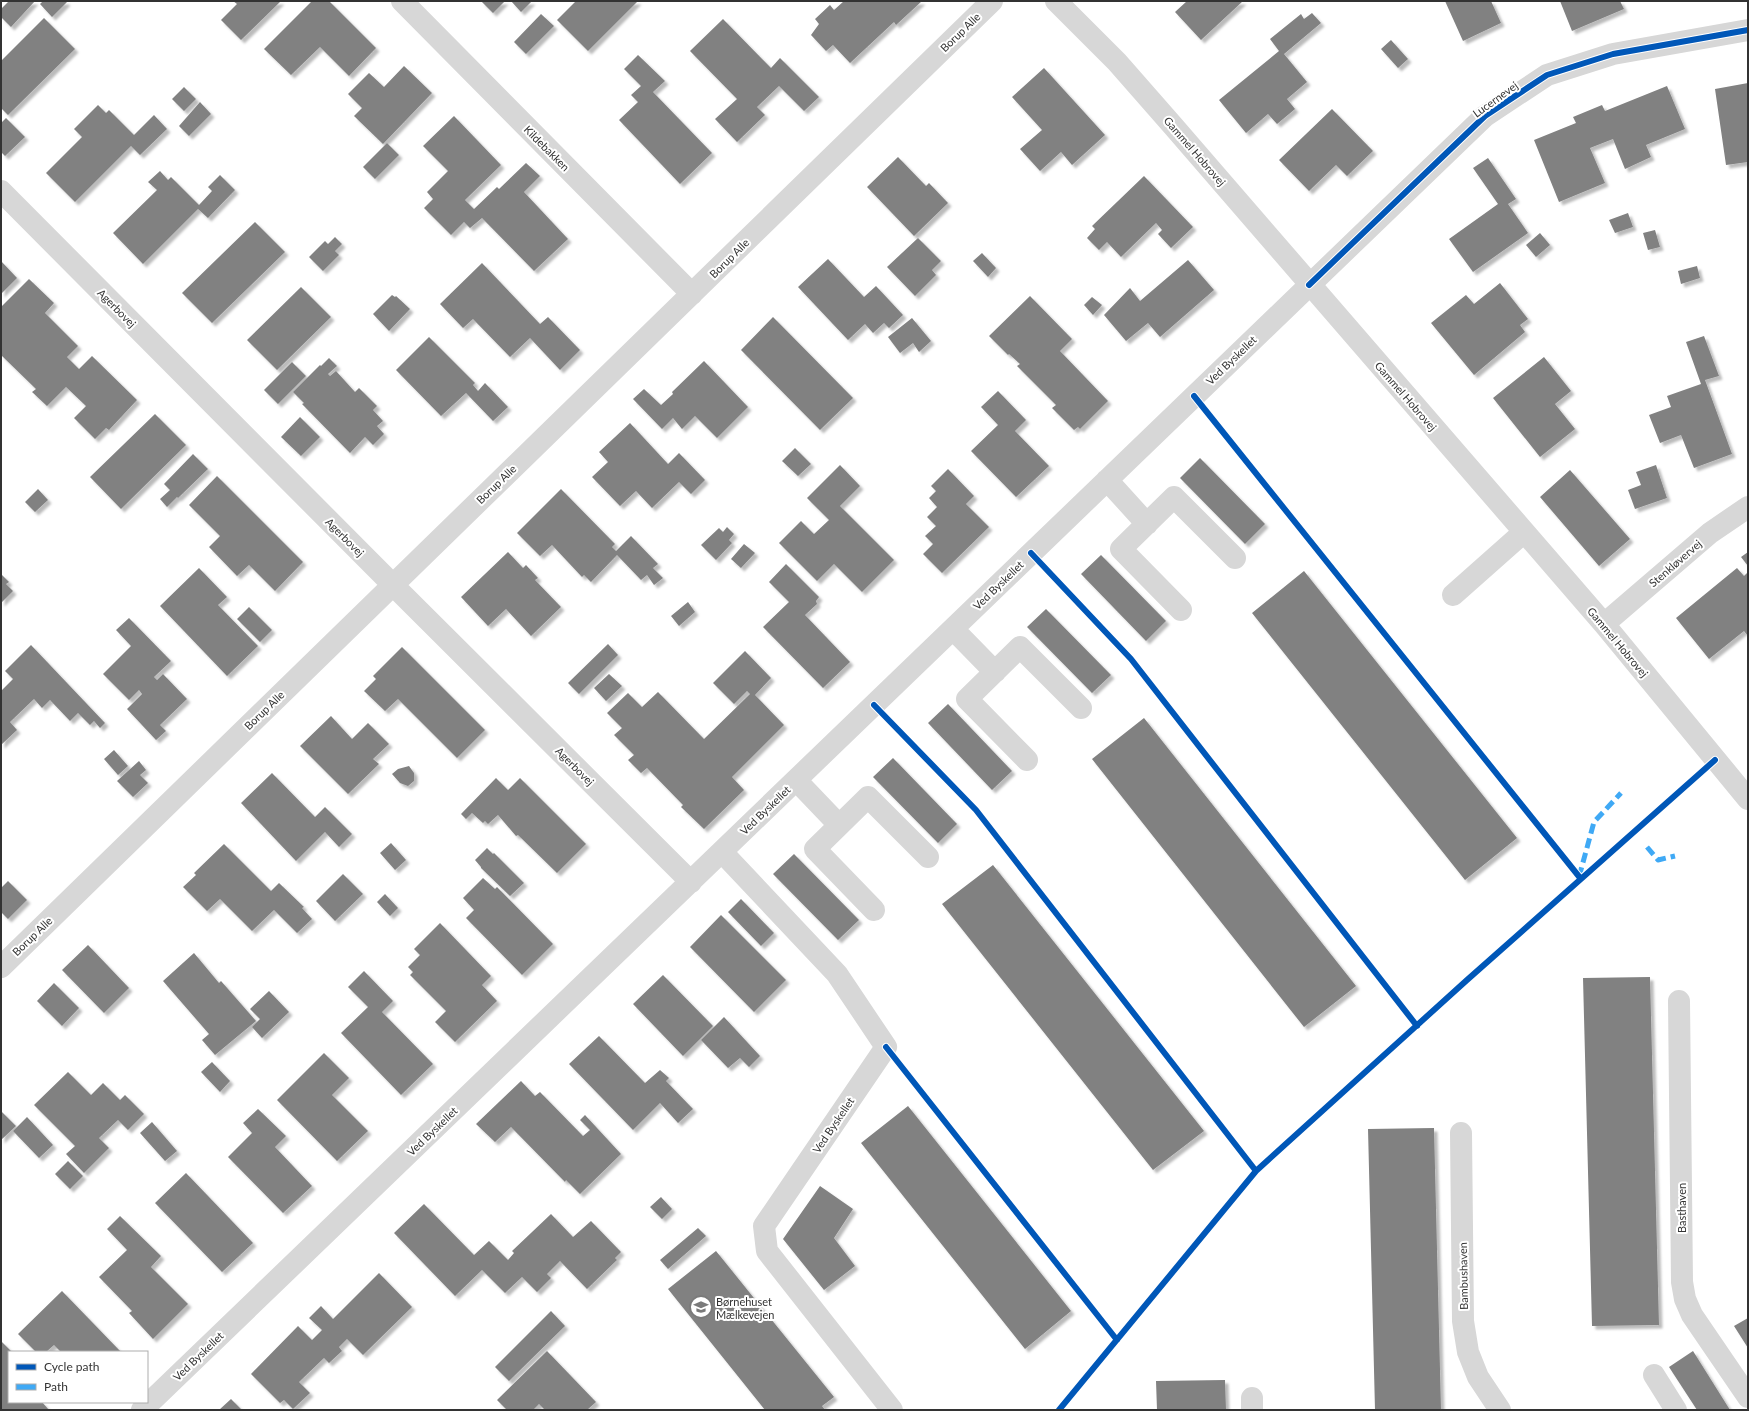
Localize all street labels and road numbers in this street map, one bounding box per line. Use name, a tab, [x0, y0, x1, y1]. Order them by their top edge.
street label: Borup Alle	[937, 10, 983, 54]
street label: Lucernevej	[1470, 78, 1520, 120]
street label: Gammel Hobrovej	[1161, 114, 1229, 188]
street label: Kildebakken	[522, 123, 572, 173]
street label: Borup Alle	[707, 235, 752, 280]
street label: Agerbovej	[95, 286, 139, 330]
street label: Ved Byskellet	[1203, 333, 1259, 387]
street label: Gammel Hobrovej	[1372, 359, 1440, 433]
street label: Borup Alle	[473, 462, 519, 506]
street label: Agerbovej	[323, 515, 367, 559]
street label: Stenkløvervej	[1646, 536, 1704, 589]
street label: Ved Byskellet	[970, 558, 1026, 612]
street label: Gammel Hobrovej	[1585, 604, 1651, 680]
street label: Borup Alle	[241, 688, 287, 732]
street label: Agerbovej	[553, 744, 597, 788]
street label: Ved Byskellet	[737, 783, 793, 837]
street label: Borup Alle	[9, 914, 55, 958]
street label: Ved Byskellet	[810, 1094, 857, 1155]
street label: Ved Byskellet	[404, 1104, 460, 1158]
street label: Basthaven	[1675, 1183, 1688, 1233]
street label: Bambushaven	[1456, 1242, 1470, 1310]
street label: Ved Byskellet	[170, 1329, 226, 1383]

